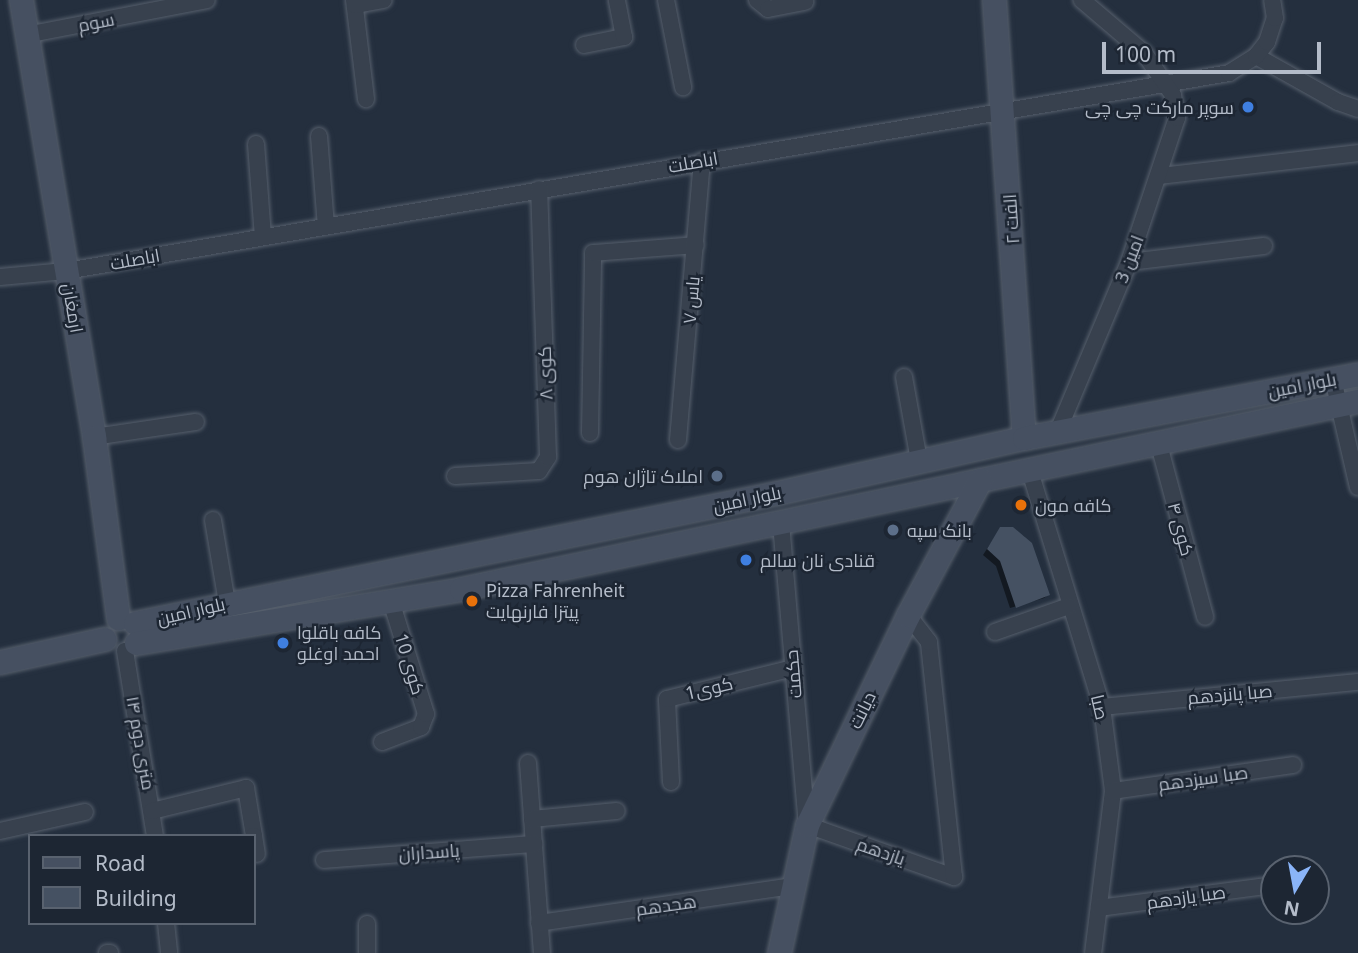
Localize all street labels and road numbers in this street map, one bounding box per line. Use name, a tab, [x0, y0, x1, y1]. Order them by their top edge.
street label: سوم	[76, 8, 116, 36]
street label: اباصلت	[667, 147, 719, 177]
street label: الفت ۲	[998, 193, 1024, 245]
street label: امین 3	[1110, 232, 1148, 286]
street label: اباصلت	[109, 244, 161, 274]
street label: یاس ۷	[678, 275, 704, 325]
street label: ارمغان	[58, 282, 88, 334]
street label: کوی ۸	[533, 346, 557, 400]
street label: بلوار امین	[1266, 368, 1338, 402]
street label: بلوار امین	[711, 481, 783, 517]
street label: کوی ۴	[1164, 500, 1198, 558]
street label: بلوار امین	[155, 593, 227, 629]
street label: کوی 10	[390, 631, 430, 697]
street label: حکمت	[780, 649, 806, 699]
street label: کوی1	[683, 672, 735, 704]
street label: صبا پانزدهم	[1187, 680, 1273, 708]
street label: دیانت	[844, 688, 880, 732]
street label: صبا	[1087, 692, 1113, 722]
street label: ۱۴ متری دوم	[122, 694, 160, 792]
street label: صبا سیزدهم	[1157, 761, 1249, 795]
street label: یازدهم	[854, 833, 908, 869]
street label: پاسداران	[398, 839, 460, 865]
street label: صبا یازدهم	[1145, 881, 1227, 913]
street label: هجدهم	[634, 890, 698, 920]

